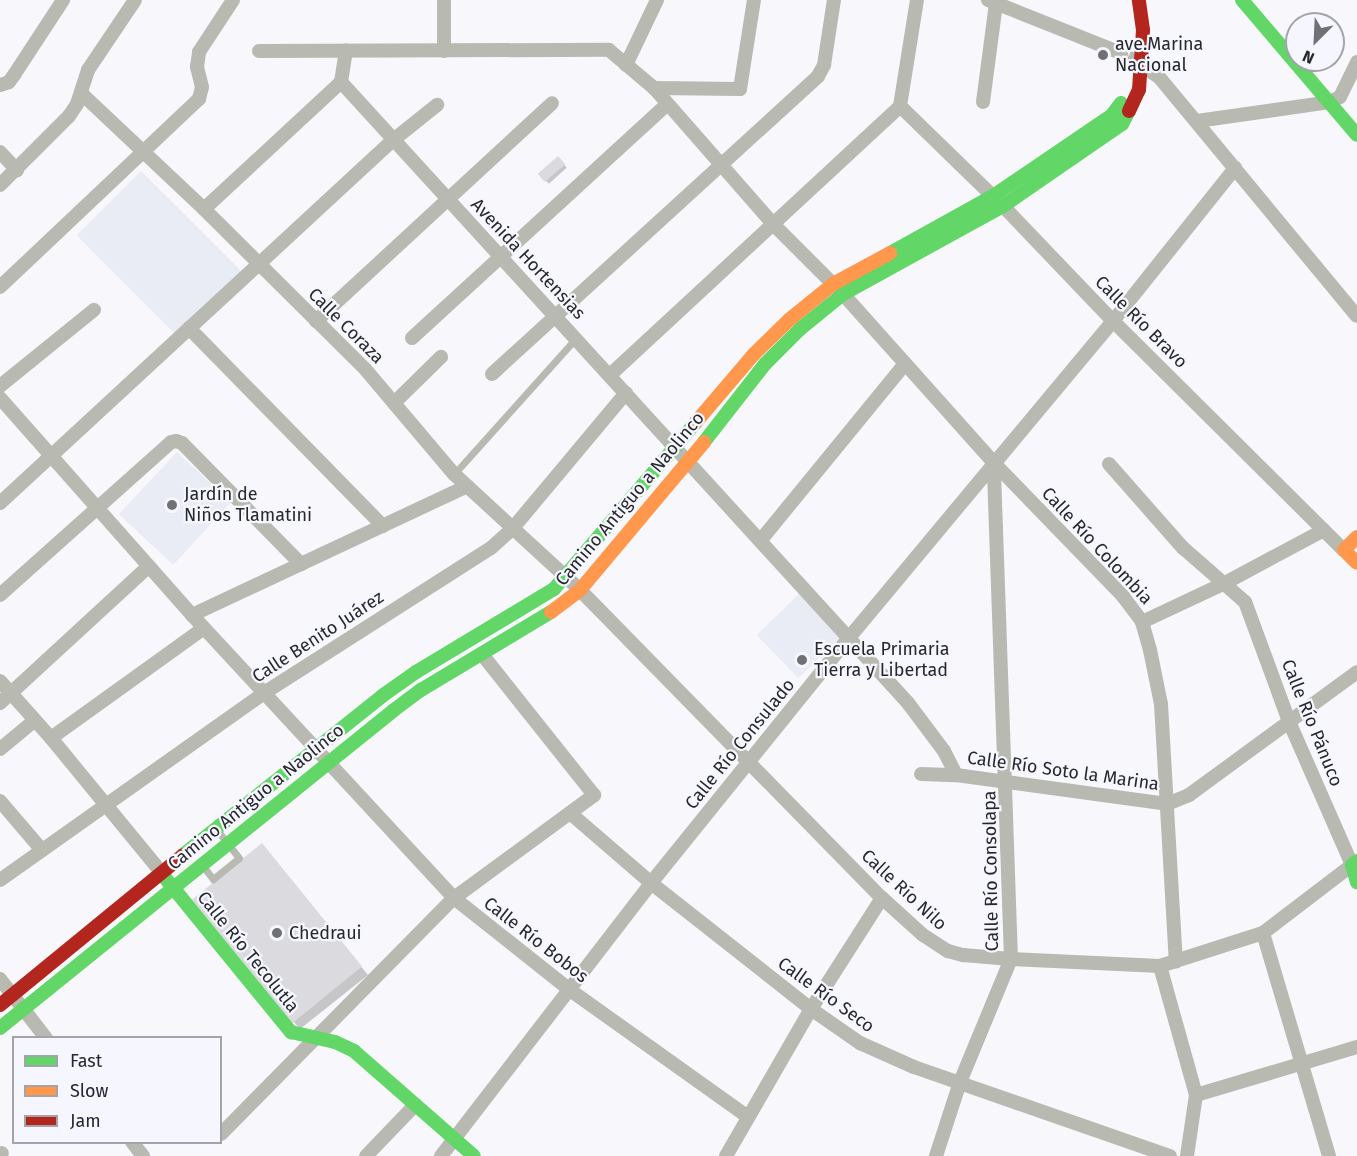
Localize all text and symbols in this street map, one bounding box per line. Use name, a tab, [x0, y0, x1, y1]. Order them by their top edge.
north arrow	[1285, 12, 1345, 72]
place label: ave.Marina Nacional	[1115, 34, 1203, 76]
text: N	[1300, 46, 1317, 68]
marker: ave.Marina Nacional	[1096, 48, 1110, 62]
street label: Avenida Hortensias	[466, 194, 590, 324]
street label: Calle Río Bravo	[1090, 271, 1192, 373]
street label: Calle Coraza	[304, 284, 388, 368]
street label: Camino Antiguo a Naolinco	[551, 408, 709, 590]
street label: Calle Río Colombia	[1037, 483, 1157, 609]
place label: Jardín de Niños Tlamatini	[184, 484, 312, 526]
marker: Jardín de Niños Tlamatini	[165, 498, 179, 512]
street label: Calle Benito Juárez	[248, 587, 388, 687]
place label: Escuela Primaria Tierra y Libertad	[814, 639, 950, 682]
marker: Escuela Primaria Tierra y Libertad	[795, 653, 809, 667]
street label: Calle Río Pánuco	[1277, 656, 1347, 790]
street label: Calle Río Consulado	[681, 674, 799, 814]
street label: Camino Antiguo a Naolinco	[164, 719, 348, 875]
street label: Calle Río Soto la Marina	[966, 747, 1160, 795]
street label: Calle Río Consolapa	[979, 790, 1003, 952]
street label: Calle Río Nilo	[857, 845, 951, 935]
street label: Calle Río Tecolutla	[192, 887, 304, 1017]
street label: Calle Río Bobos	[479, 892, 593, 988]
place label: Chedraui	[289, 922, 362, 944]
marker: Chedraui	[270, 926, 284, 940]
street label: Calle Río Seco	[773, 953, 879, 1037]
legend	[12, 1036, 222, 1144]
text: Fast	[70, 1050, 102, 1072]
text: Slow	[70, 1080, 108, 1102]
text: Jam	[70, 1110, 101, 1132]

